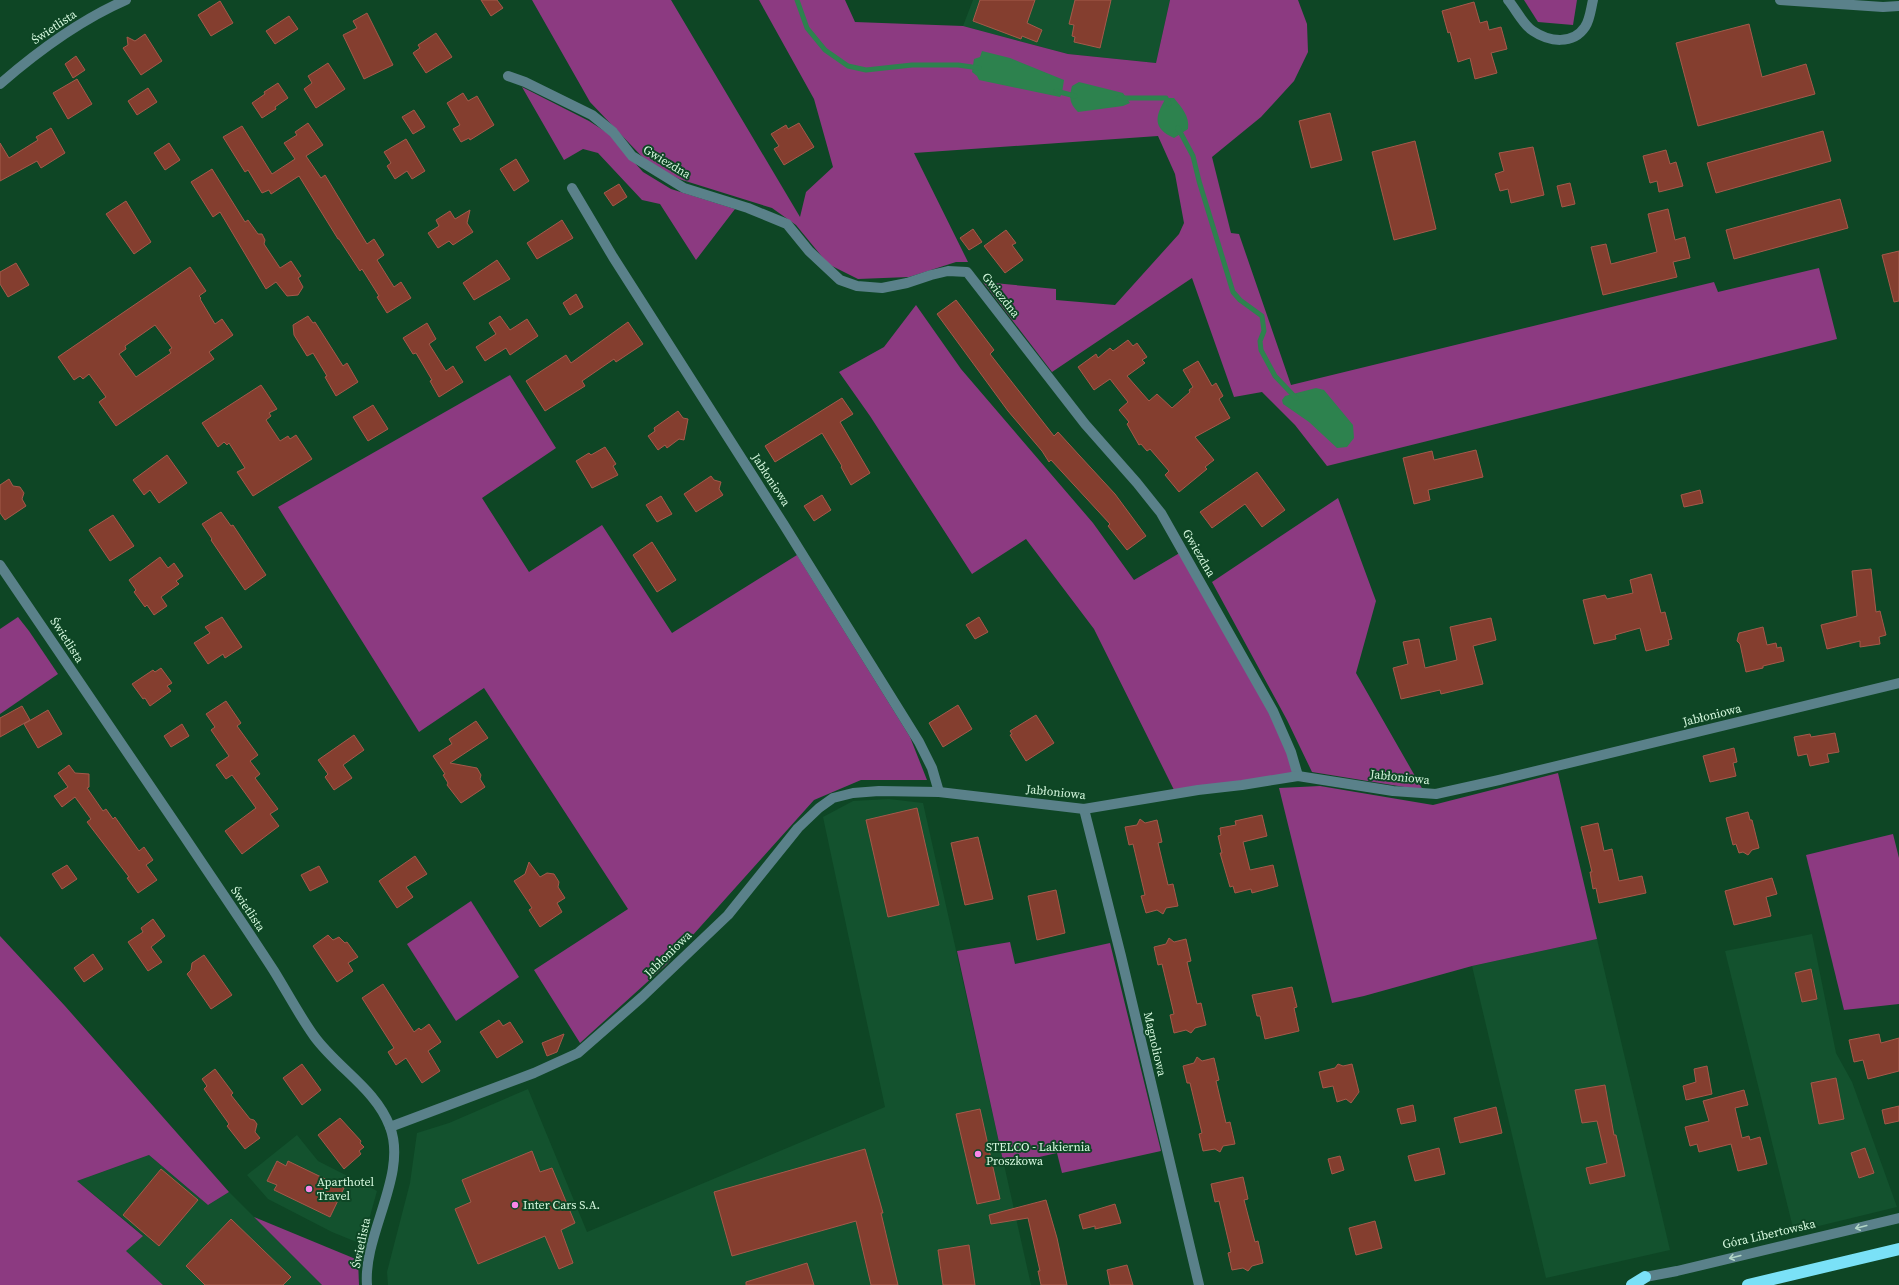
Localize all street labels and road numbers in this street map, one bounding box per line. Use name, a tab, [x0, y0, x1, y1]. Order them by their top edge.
street label: Świetlista	[28, 6, 80, 48]
street label: Gwiezdna	[640, 142, 694, 183]
street label: Gwiezdna	[978, 269, 1024, 321]
street label: Jabłoniowa	[747, 450, 794, 510]
street label: Gwiezdna	[1179, 526, 1220, 581]
street label: Świetlista	[46, 614, 88, 667]
street label: Jabłoniowa	[1680, 700, 1744, 730]
street label: Jabłoniowa	[1368, 766, 1431, 788]
street label: Jabłoniowa	[1024, 781, 1087, 803]
street label: Świetlista	[227, 883, 269, 935]
street label: Jabłoniowa	[640, 927, 696, 981]
street label: Magnoliowa	[1140, 1010, 1170, 1079]
street label: Góra Libertowska	[1721, 1215, 1818, 1252]
street label: Świetlista	[348, 1216, 374, 1270]

